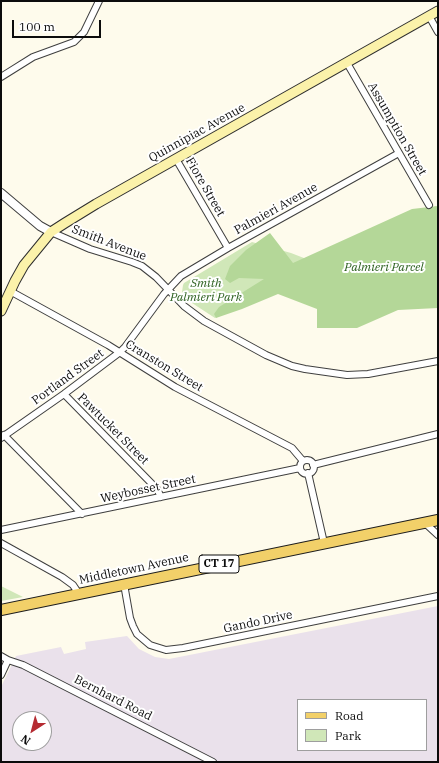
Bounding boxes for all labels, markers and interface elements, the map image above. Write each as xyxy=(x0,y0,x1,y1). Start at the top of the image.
scale bar xyxy=(14,12,103,38)
text: 100 m xyxy=(19,19,55,34)
street label: Assumption Street xyxy=(365,80,429,178)
street label: Quinnipiac Avenue xyxy=(146,101,248,165)
street label: Fiore Street xyxy=(182,155,228,219)
street label: Palmieri Avenue xyxy=(232,180,320,238)
street label: Smith Avenue xyxy=(70,222,148,264)
park label: Palmieri Parcel xyxy=(344,261,424,275)
park label: Smith Palmieri Park xyxy=(170,277,242,305)
street label: Cranston Street xyxy=(123,337,205,395)
street label: Portland Street xyxy=(29,346,107,408)
street label: Pawtucket Street xyxy=(74,390,152,468)
street label: Weybosset Street xyxy=(99,472,197,506)
street label: Middletown Avenue xyxy=(78,550,190,588)
road number: CT 17 xyxy=(199,555,239,573)
street label: Gando Drive xyxy=(222,608,294,636)
street label: Bernhard Road xyxy=(72,672,154,724)
legend xyxy=(297,699,427,751)
text: Road xyxy=(335,708,364,723)
north arrow xyxy=(12,711,52,751)
text: Park xyxy=(335,728,361,743)
text: N xyxy=(18,732,33,748)

